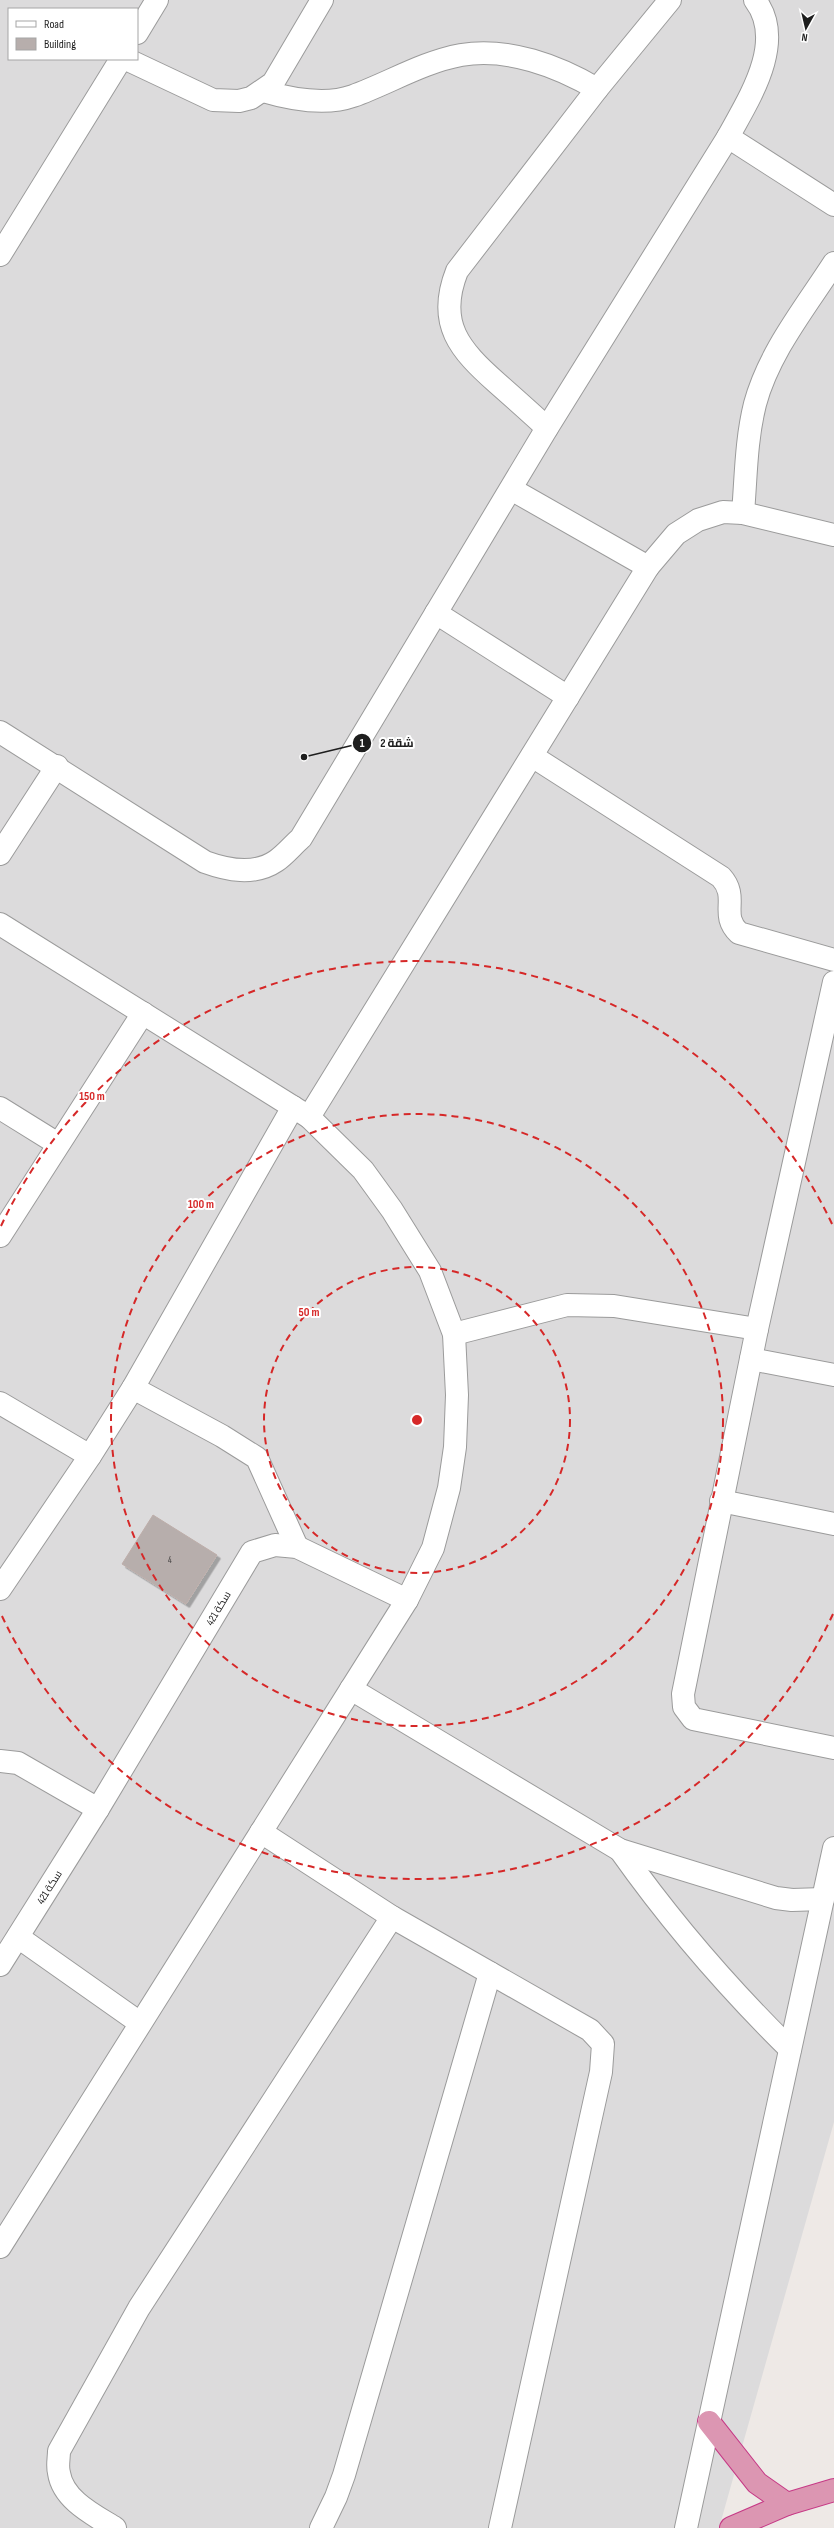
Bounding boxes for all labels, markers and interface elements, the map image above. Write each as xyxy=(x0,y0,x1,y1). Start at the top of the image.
legend xyxy=(8,8,138,60)
north arrow xyxy=(786,8,826,48)
text: Road xyxy=(44,17,64,32)
text: N xyxy=(801,31,808,44)
text: Building xyxy=(44,37,76,52)
callout: شقة 2 xyxy=(352,731,422,755)
text: 1 xyxy=(360,736,365,751)
text: شقة 2 xyxy=(380,736,414,751)
text: 150 m xyxy=(79,1089,105,1104)
text: 100 m xyxy=(188,1197,214,1212)
text: 50 m xyxy=(299,1305,319,1320)
centre of rings xyxy=(410,1413,424,1427)
house number: 4 xyxy=(168,1555,172,1566)
street label: سكة 421 xyxy=(203,1589,234,1628)
street label: سكة 421 xyxy=(34,1868,65,1907)

